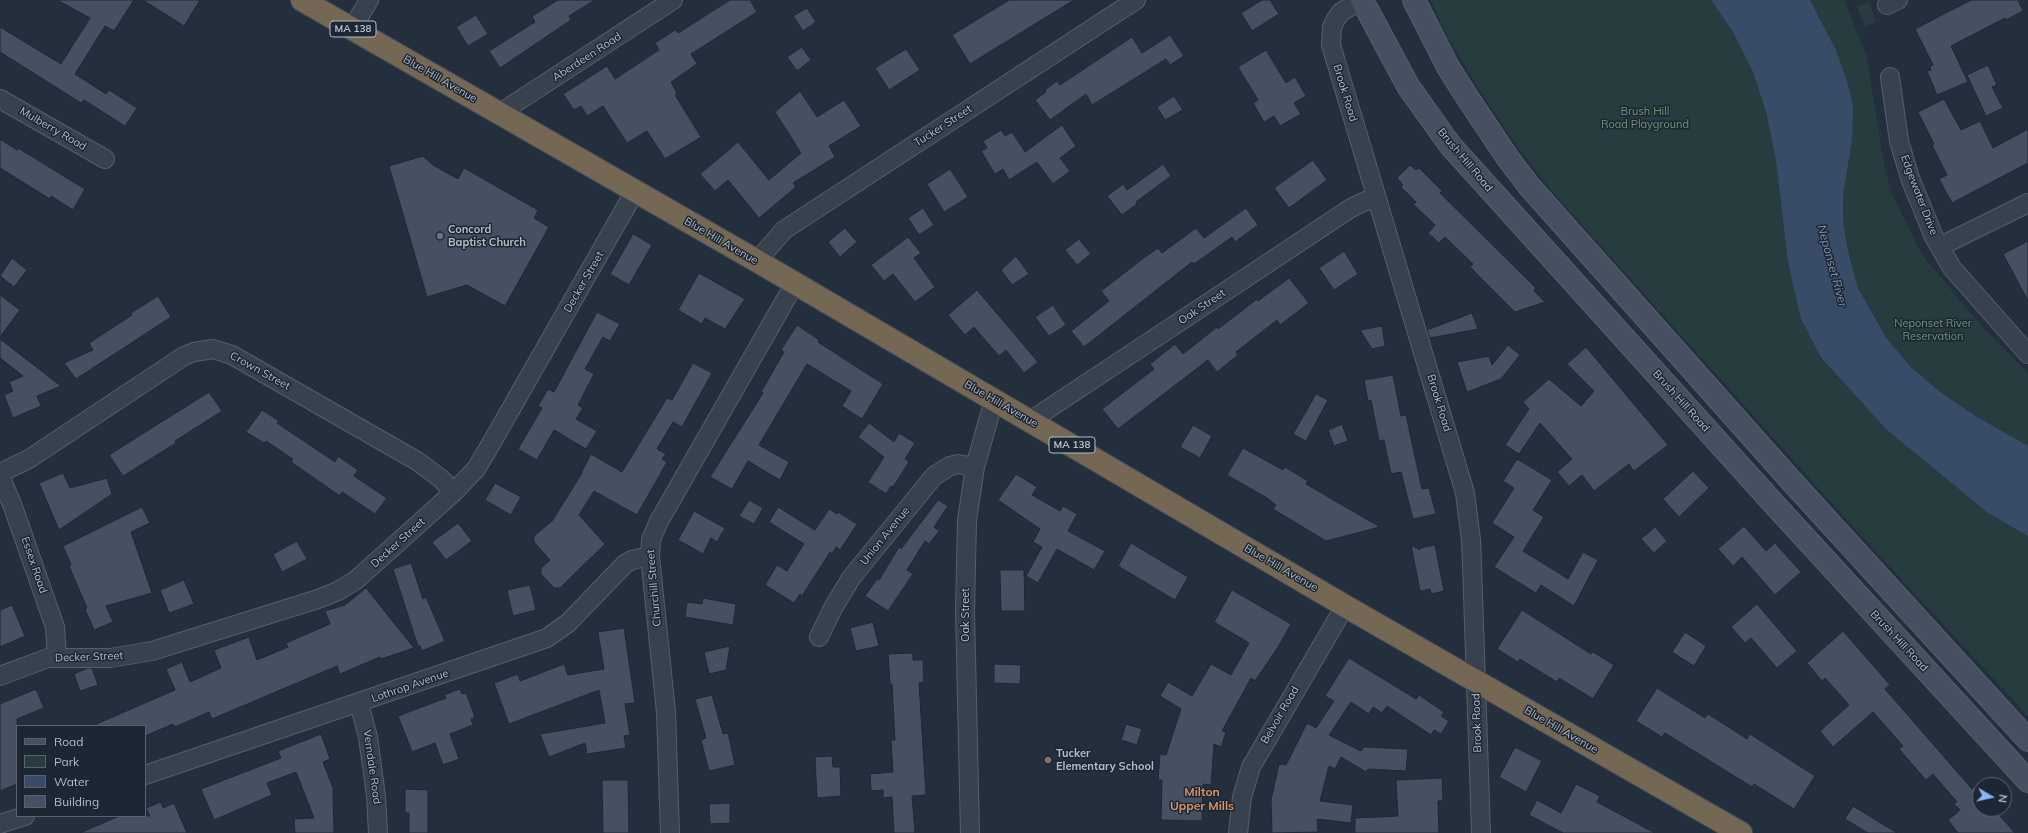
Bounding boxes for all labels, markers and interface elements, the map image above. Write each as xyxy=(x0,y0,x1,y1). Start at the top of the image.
road number: MA 138 xyxy=(330,21,376,37)
street label: Aberdeen Road xyxy=(550,30,624,84)
street label: Blue Hill Avenue xyxy=(401,53,479,105)
street label: Brook Road xyxy=(1330,63,1360,123)
street label: Tucker Street xyxy=(912,102,974,150)
street label: Mulberry Road xyxy=(17,105,89,153)
park label: Brush Hill Road Playground xyxy=(1601,105,1689,131)
street label: Brush Hill Road xyxy=(1435,126,1495,194)
street label: Edgewater Drive xyxy=(1898,153,1940,237)
street label: Blue Hill Avenue xyxy=(682,215,760,267)
place label: Concord Baptist Church xyxy=(448,223,526,249)
water label: Neponset River xyxy=(1814,223,1850,309)
marker: Concord Baptist Church xyxy=(435,231,445,241)
street label: Decker Street xyxy=(561,249,607,315)
street label: Oak Street xyxy=(1176,286,1228,328)
park label: Neponset River Reservation xyxy=(1894,317,1972,343)
street label: Crown Street xyxy=(228,349,292,393)
street label: Brush Hill Road xyxy=(1650,367,1712,435)
street label: Brook Road xyxy=(1424,373,1454,433)
street label: Blue Hill Avenue xyxy=(962,378,1040,430)
road number: MA 138 xyxy=(1049,437,1095,453)
street label: Union Avenue xyxy=(858,504,912,568)
street label: Decker Street xyxy=(368,515,428,571)
street label: Essex Road xyxy=(18,535,50,595)
street label: Blue Hill Avenue xyxy=(1242,542,1320,594)
street label: Churchill Street xyxy=(644,549,664,627)
street label: Oak Street xyxy=(959,588,973,642)
street label: Brush Hill Road xyxy=(1867,608,1931,674)
street label: Decker Street xyxy=(55,649,123,665)
street label: Lothrop Avenue xyxy=(370,667,450,705)
street label: Belvoir Road xyxy=(1258,684,1302,746)
street label: Brook Road xyxy=(1469,693,1485,753)
street label: Blue Hill Avenue xyxy=(1522,704,1600,756)
legend xyxy=(16,725,146,817)
street label: Verndale Road xyxy=(360,729,384,805)
text: Road xyxy=(54,734,83,749)
place label: Tucker Elementary School xyxy=(1056,747,1154,773)
text: Park xyxy=(54,754,79,769)
marker: Tucker Elementary School xyxy=(1043,755,1053,765)
text: Water xyxy=(54,774,89,789)
north arrow xyxy=(1972,777,2012,817)
district label: Milton Upper Mills xyxy=(1170,785,1234,813)
text: Building xyxy=(54,794,99,809)
text: N xyxy=(1995,794,2010,804)

